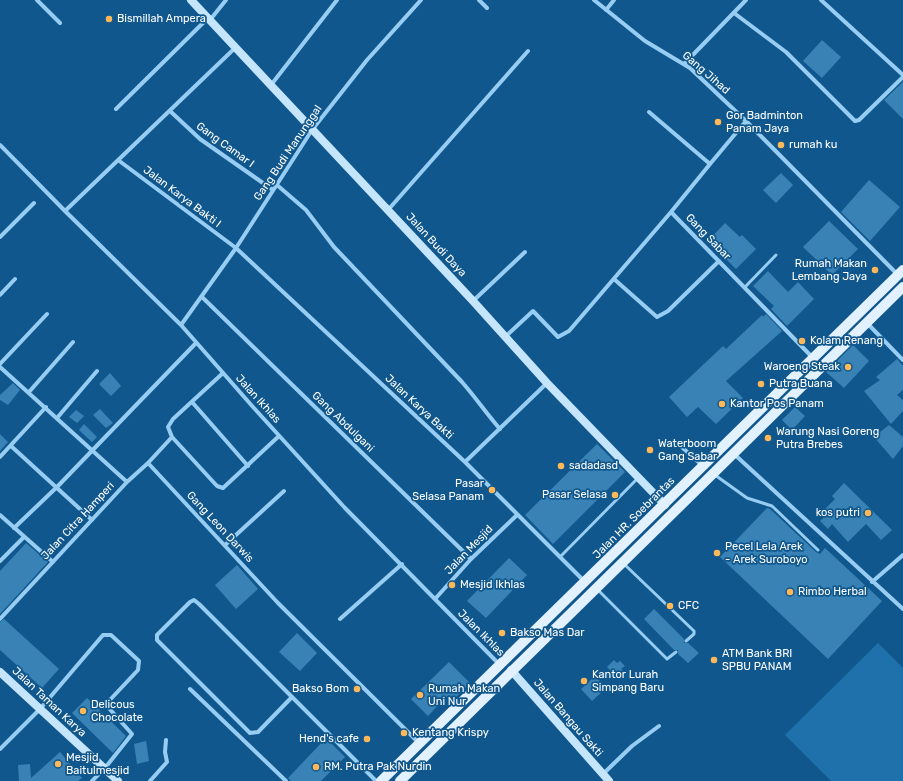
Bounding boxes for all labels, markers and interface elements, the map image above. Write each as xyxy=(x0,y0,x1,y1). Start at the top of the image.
place label: Bismillah Ampera xyxy=(117,12,206,26)
marker: Bismillah Ampera xyxy=(104,14,114,24)
street label: Gang Jihad xyxy=(680,49,732,97)
street label: Gang Budi Manunggal xyxy=(251,103,325,203)
place label: Gor Badminton Panam Jaya xyxy=(726,109,803,135)
marker: Gor Badminton Panam Jaya xyxy=(713,117,723,127)
street label: Gang Camar I xyxy=(193,119,257,171)
place label: rumah ku xyxy=(789,138,837,152)
marker: rumah ku xyxy=(776,140,786,150)
street label: Jalan Karya Bakti I xyxy=(140,163,224,231)
street label: Jalan Budi Daya xyxy=(403,210,469,280)
street label: Gang Sabar xyxy=(683,211,733,263)
place label: Rumah Makan Lembang Jaya xyxy=(792,257,867,283)
marker: Rumah Makan Lembang Jaya xyxy=(870,265,880,275)
place label: Kolam Renang xyxy=(810,334,883,348)
marker: Kolam Renang xyxy=(797,336,807,346)
place label: Waroeng Steak xyxy=(764,360,840,374)
marker: Waroeng Steak xyxy=(843,362,853,372)
street label: Jalan Ikhlas xyxy=(233,372,283,426)
street label: Jalan Karya Bakti xyxy=(382,372,456,442)
place label: Putra Buana xyxy=(769,377,833,391)
marker: Putra Buana xyxy=(756,379,766,389)
street label: Gang Abdulgani xyxy=(309,389,377,455)
place label: Kantor Pos Panam xyxy=(730,397,824,411)
marker: Kantor Pos Panam xyxy=(717,399,727,409)
place label: Warung Nasi Goreng Putra Brebes xyxy=(776,425,879,451)
marker: Warung Nasi Goreng Putra Brebes xyxy=(763,433,773,443)
place label: Waterboom Gang Sabar xyxy=(658,437,717,463)
marker: Waterboom Gang Sabar xyxy=(645,445,655,455)
place label: sadadasd xyxy=(569,459,618,473)
marker: sadadasd xyxy=(556,461,566,471)
street label: Jalan HR. Soebrantas xyxy=(590,474,678,562)
place label: Pasar Selasa Panam xyxy=(412,477,484,503)
street label: Jalan Citra Hamperi xyxy=(39,479,117,563)
marker: Pasar Selasa Panam xyxy=(487,485,497,495)
place label: Pasar Selasa xyxy=(542,488,607,502)
street label: Gang Leon Darwis xyxy=(184,489,256,565)
marker: Pasar Selasa xyxy=(610,490,620,500)
place label: kos putri xyxy=(816,506,860,520)
marker: kos putri xyxy=(863,508,873,518)
street label: Jalan Mesjid xyxy=(442,523,496,577)
place label: Pecel Lela Arek - Arek Suroboyo xyxy=(725,540,808,566)
marker: Pecel Lela Arek - Arek Suroboyo xyxy=(712,548,722,558)
place label: Mesjid Ikhlas xyxy=(460,578,525,592)
marker: Mesjid Ikhlas xyxy=(447,580,457,590)
place label: Rimbo Herbal xyxy=(798,585,867,599)
marker: Rimbo Herbal xyxy=(785,587,795,597)
place label: CFC xyxy=(678,599,699,613)
marker: CFC xyxy=(665,601,675,611)
street label: Jalan Ikhlas xyxy=(455,607,507,659)
place label: Bakso Mas Dar xyxy=(510,626,585,640)
marker: Bakso Mas Dar xyxy=(497,628,507,638)
place label: ATM Bank BRI SPBU PANAM xyxy=(722,647,792,673)
marker: ATM Bank BRI SPBU PANAM xyxy=(709,655,719,665)
street label: Jalan Taman Karya xyxy=(9,664,89,740)
place label: Kantor Lurah Simpang Baru xyxy=(592,668,664,694)
street label: Jalan Bangau Sakti xyxy=(531,676,605,760)
marker: Kantor Lurah Simpang Baru xyxy=(579,676,589,686)
place label: Bakso Bom xyxy=(292,682,349,696)
place label: Rumah Makan Uni Nur xyxy=(428,682,500,708)
marker: Bakso Bom xyxy=(352,684,362,694)
marker: Rumah Makan Uni Nur xyxy=(415,690,425,700)
place label: Delicous Chocolate xyxy=(91,698,143,724)
marker: Delicous Chocolate xyxy=(78,706,88,716)
place label: Kentang Krispy xyxy=(412,726,489,740)
marker: Kentang Krispy xyxy=(399,728,409,738)
place label: Hend's cafe xyxy=(299,732,359,746)
marker: Hend's cafe xyxy=(362,734,372,744)
place label: Mesjid Baitulmesjid xyxy=(66,751,129,777)
marker: Mesjid Baitulmesjid xyxy=(53,759,63,769)
place label: RM. Putra Pak Nurdin xyxy=(324,760,432,774)
marker: RM. Putra Pak Nurdin xyxy=(311,762,321,772)

